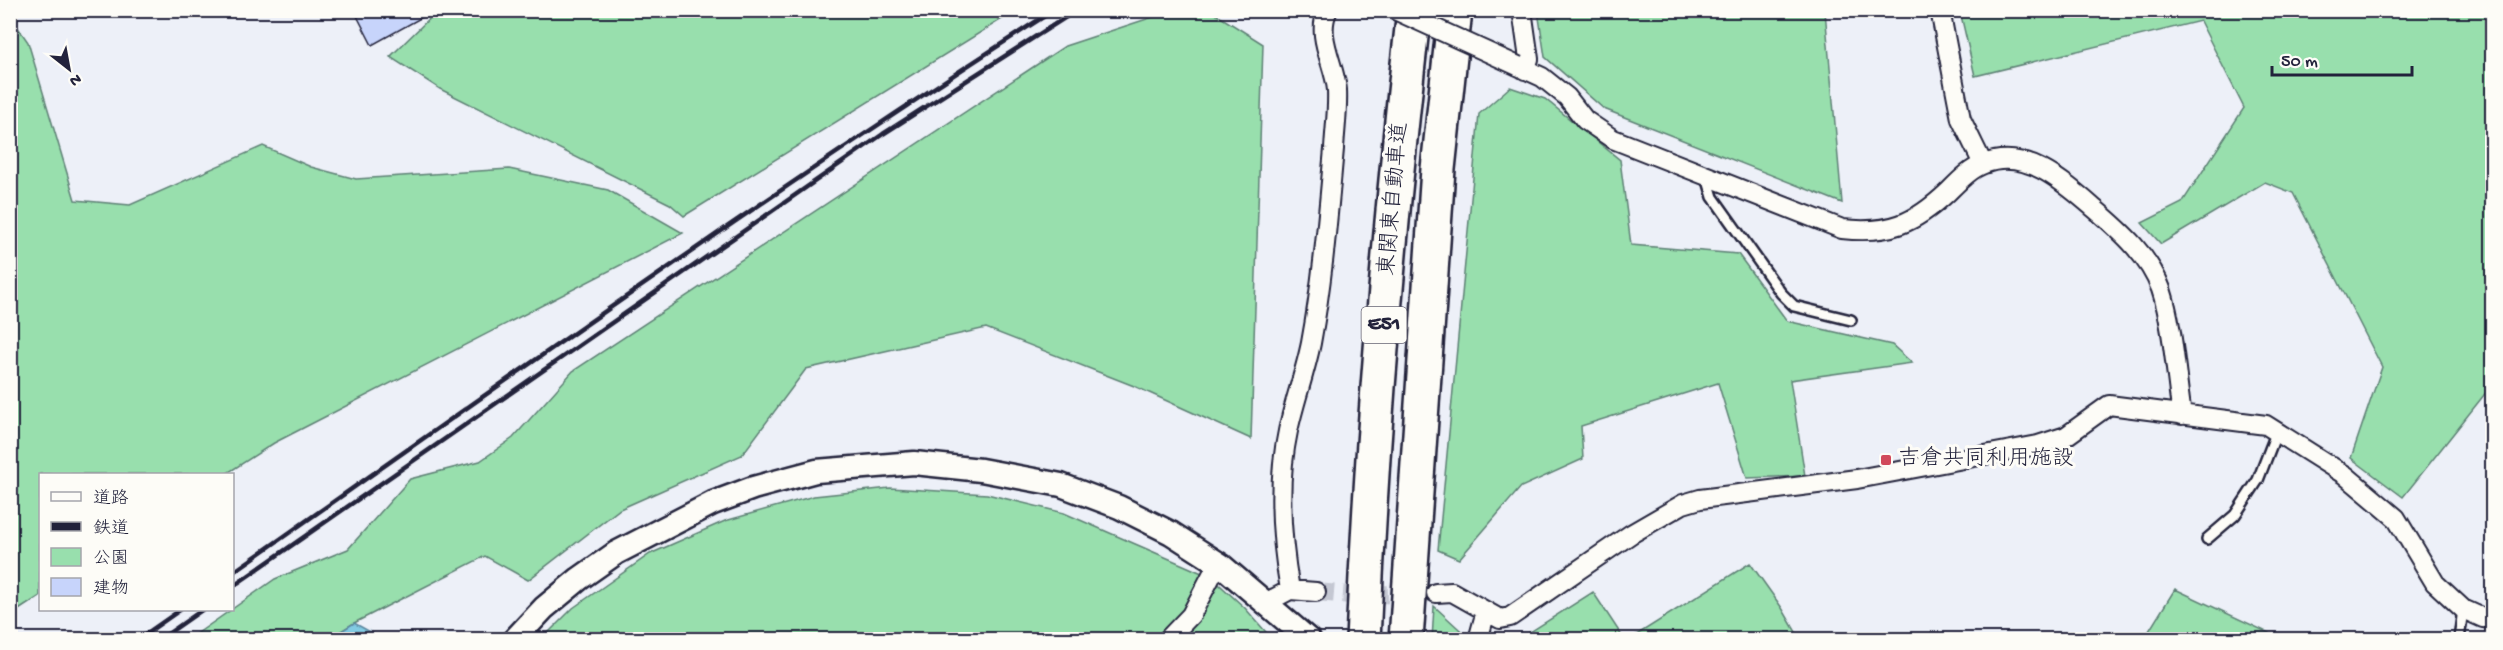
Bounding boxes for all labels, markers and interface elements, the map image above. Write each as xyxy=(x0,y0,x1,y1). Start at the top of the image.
north arrow xyxy=(39,39,99,99)
scale bar xyxy=(2272,39,2412,77)
text: 50 m xyxy=(2281,52,2318,73)
text: N xyxy=(65,68,84,90)
street label: 東関東自動車道 xyxy=(1373,121,1415,277)
road number: E51 xyxy=(1362,307,1406,343)
place label: 吉倉共同利用施設 xyxy=(1898,445,2074,473)
marker: 吉倉共同利用施設 xyxy=(1879,453,1893,467)
legend xyxy=(39,473,234,611)
text: 道路 xyxy=(93,488,129,510)
text: 鉄道 xyxy=(93,518,129,540)
text: 公園 xyxy=(93,549,129,570)
text: 建物 xyxy=(93,578,129,600)

